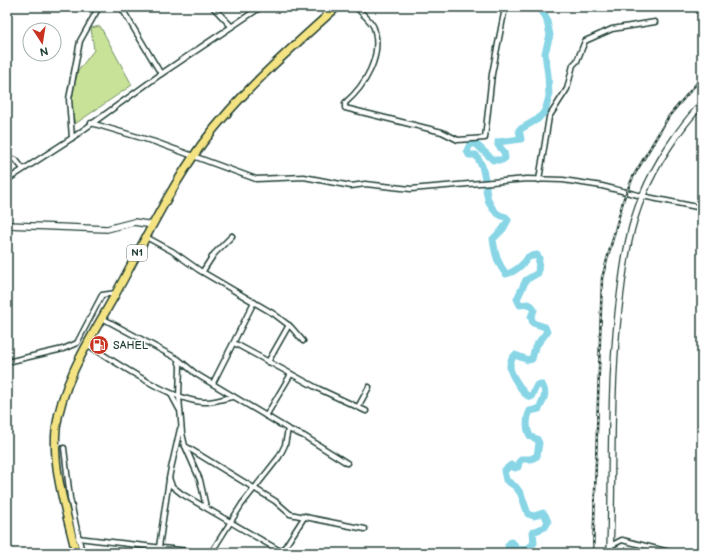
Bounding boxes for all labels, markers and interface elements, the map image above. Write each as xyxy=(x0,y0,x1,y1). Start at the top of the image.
north arrow xyxy=(22,22,62,62)
text: N xyxy=(39,44,49,59)
road number: N1 xyxy=(127,245,147,261)
fuel station icon: SAHEL xyxy=(88,334,110,356)
place label: SAHEL xyxy=(113,339,149,352)

